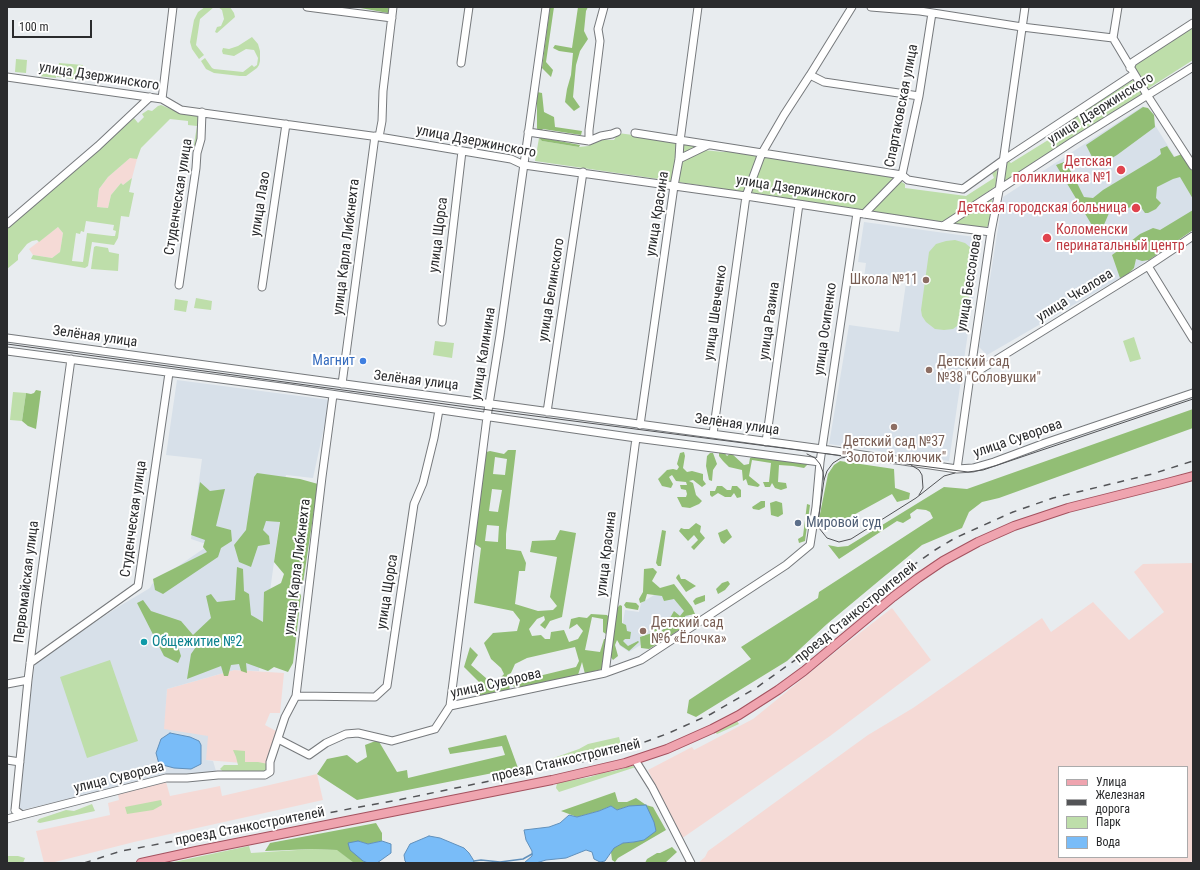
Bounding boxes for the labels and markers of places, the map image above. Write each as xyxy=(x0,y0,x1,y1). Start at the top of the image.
place label: Детская поликлиника №1 xyxy=(1012,154,1112,186)
marker: Детская поликлиника №1 xyxy=(1115,164,1127,176)
place label: Детская городская больница xyxy=(957,200,1127,216)
marker: Детская городская больница xyxy=(1130,202,1142,214)
place label: Коломенски перинатальный центр xyxy=(1056,222,1185,254)
marker: Коломенски перинатальный центр xyxy=(1041,232,1053,244)
place label: Школа №11 xyxy=(850,272,918,288)
marker: Школа №11 xyxy=(921,275,931,285)
place label: Магнит xyxy=(312,353,355,369)
place label: Детский сад №38 "Соловушки" xyxy=(937,354,1041,386)
marker: Магнит xyxy=(358,356,368,366)
marker: Детский сад №38 "Соловушки" xyxy=(924,365,934,375)
marker: Детский сад №37 "Золотой ключик" xyxy=(889,422,899,432)
place label: Детский сад №37 "Золотой ключик" xyxy=(842,434,946,466)
place label: Мировой суд xyxy=(806,515,881,531)
marker: Мировой суд xyxy=(793,518,803,528)
place label: Детский сад №6 «Ёлочка» xyxy=(651,615,727,648)
marker: Детский сад №6 «Ёлочка» xyxy=(638,626,648,636)
place label: Общежитие №2 xyxy=(152,634,242,650)
marker: Общежитие №2 xyxy=(139,637,149,647)

